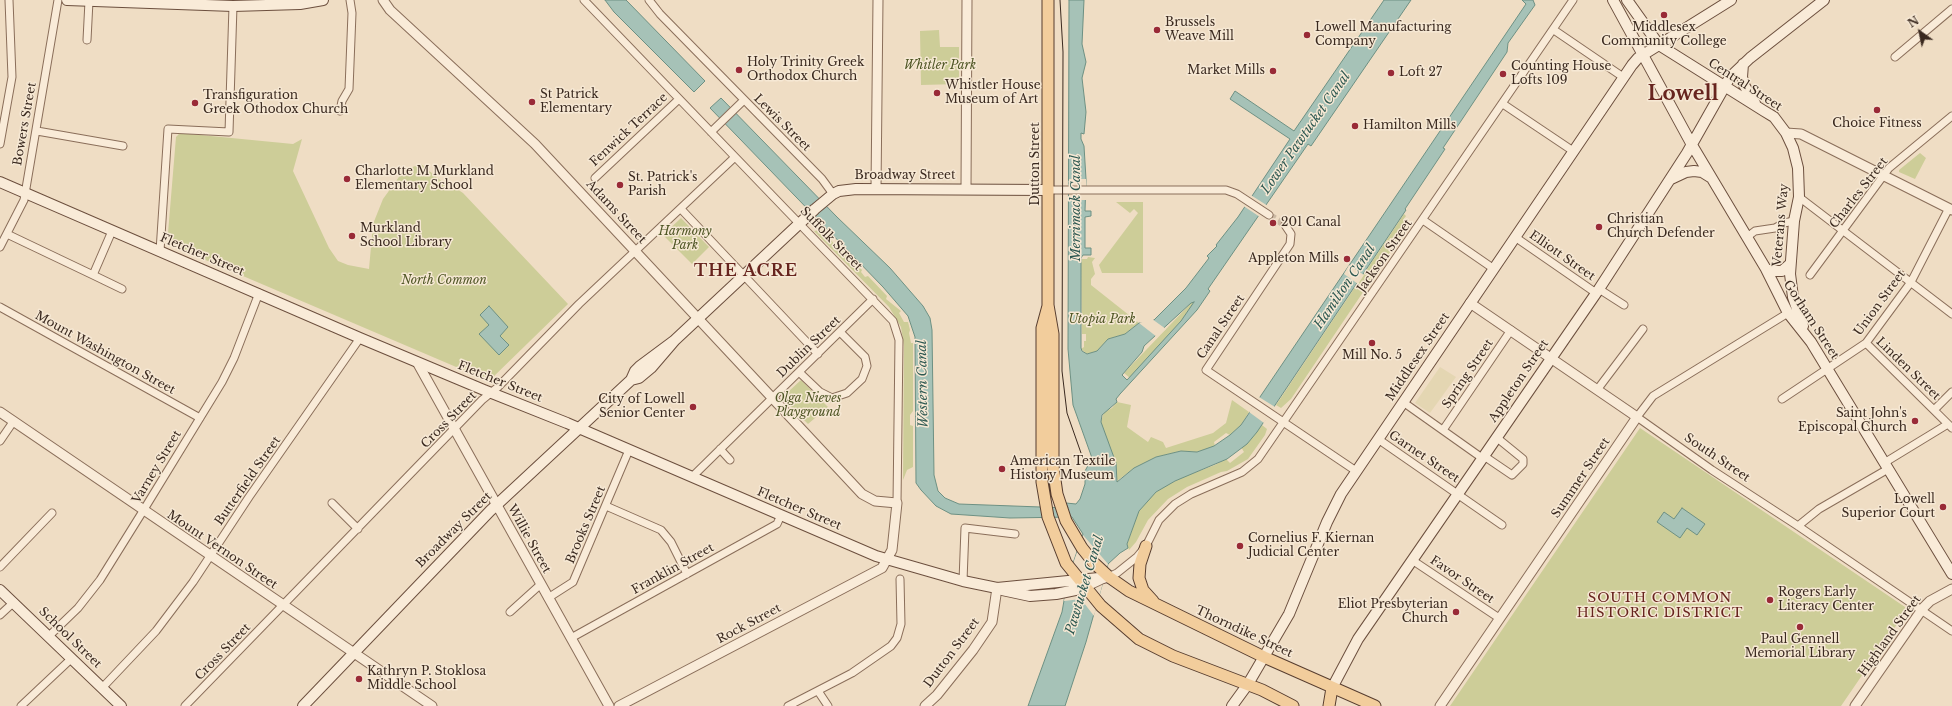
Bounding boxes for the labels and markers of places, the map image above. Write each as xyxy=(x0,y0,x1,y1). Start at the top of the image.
marker: Middlesex Community College xyxy=(1659,10,1669,20)
place label: Brussels Weave Mill xyxy=(1165,16,1234,44)
place label: Lowell Manufacturing Company xyxy=(1315,21,1451,49)
place label: Middlesex Community College xyxy=(1601,21,1727,49)
marker: Brussels Weave Mill xyxy=(1152,25,1162,35)
marker: Lowell Manufacturing Company xyxy=(1302,30,1312,40)
place label: Holy Trinity Greek Orthodox Church xyxy=(747,56,864,84)
place label: Counting House Lofts 109 xyxy=(1511,60,1611,88)
place label: Market Mills xyxy=(1187,64,1265,78)
marker: Holy Trinity Greek Orthodox Church xyxy=(734,65,744,75)
marker: Market Mills xyxy=(1268,66,1278,76)
place label: Loft 27 xyxy=(1399,66,1442,80)
marker: Loft 27 xyxy=(1386,68,1396,78)
marker: Counting House Lofts 109 xyxy=(1498,69,1508,79)
place label: Whistler House Museum of Art xyxy=(945,79,1041,107)
place label: St Patrick Elementary xyxy=(540,88,612,116)
marker: Whistler House Museum of Art xyxy=(932,88,942,98)
place label: Transfiguration Greek Othodox Church xyxy=(203,89,348,117)
marker: St Patrick Elementary xyxy=(527,97,537,107)
marker: Transfiguration Greek Othodox Church xyxy=(190,98,200,108)
marker: Choice Fitness xyxy=(1872,105,1882,115)
place label: Choice Fitness xyxy=(1832,117,1922,131)
place label: Hamilton Mills xyxy=(1363,119,1456,133)
marker: Hamilton Mills xyxy=(1350,121,1360,131)
place label: Charlotte M Murkland Elementary School xyxy=(355,165,494,193)
place label: St. Patrick's Parish xyxy=(628,171,698,199)
marker: Charlotte M Murkland Elementary School xyxy=(342,174,352,184)
marker: St. Patrick's Parish xyxy=(615,180,625,190)
place label: Christian Church Defender xyxy=(1607,213,1715,241)
place label: 201 Canal xyxy=(1281,216,1341,230)
marker: 201 Canal xyxy=(1268,218,1278,228)
place label: Murkland School Library xyxy=(360,222,452,250)
marker: Christian Church Defender xyxy=(1594,222,1604,232)
marker: Murkland School Library xyxy=(347,231,357,241)
place label: Appleton Mills xyxy=(1248,252,1339,266)
marker: Appleton Mills xyxy=(1342,254,1352,264)
marker: Mill No. 5 xyxy=(1367,338,1377,348)
place label: Mill No. 5 xyxy=(1342,349,1402,363)
place label: City of Lowell Senior Center xyxy=(598,393,685,421)
marker: City of Lowell Senior Center xyxy=(688,402,698,412)
place label: Saint John's Episcopal Church xyxy=(1798,407,1907,435)
marker: Saint John's Episcopal Church xyxy=(1910,416,1920,426)
place label: American Textile History Museum xyxy=(1010,455,1115,483)
marker: American Textile History Museum xyxy=(997,464,1007,474)
place label: Lowell Superior Court xyxy=(1842,493,1935,521)
marker: Lowell Superior Court xyxy=(1938,502,1948,512)
place label: Cornelius F. Kiernan Judicial Center xyxy=(1248,532,1374,560)
marker: Cornelius F. Kiernan Judicial Center xyxy=(1235,541,1245,551)
place label: Rogers Early Literacy Center xyxy=(1778,586,1874,614)
marker: Rogers Early Literacy Center xyxy=(1765,595,1775,605)
place label: Eliot Presbyterian Church xyxy=(1338,598,1448,626)
marker: Eliot Presbyterian Church xyxy=(1451,607,1461,617)
marker: Paul Gennell Memorial Library xyxy=(1795,622,1805,632)
place label: Paul Gennell Memorial Library xyxy=(1745,633,1855,661)
place label: Kathryn P. Stoklosa Middle School xyxy=(367,665,486,693)
marker: Kathryn P. Stoklosa Middle School xyxy=(354,674,364,684)

